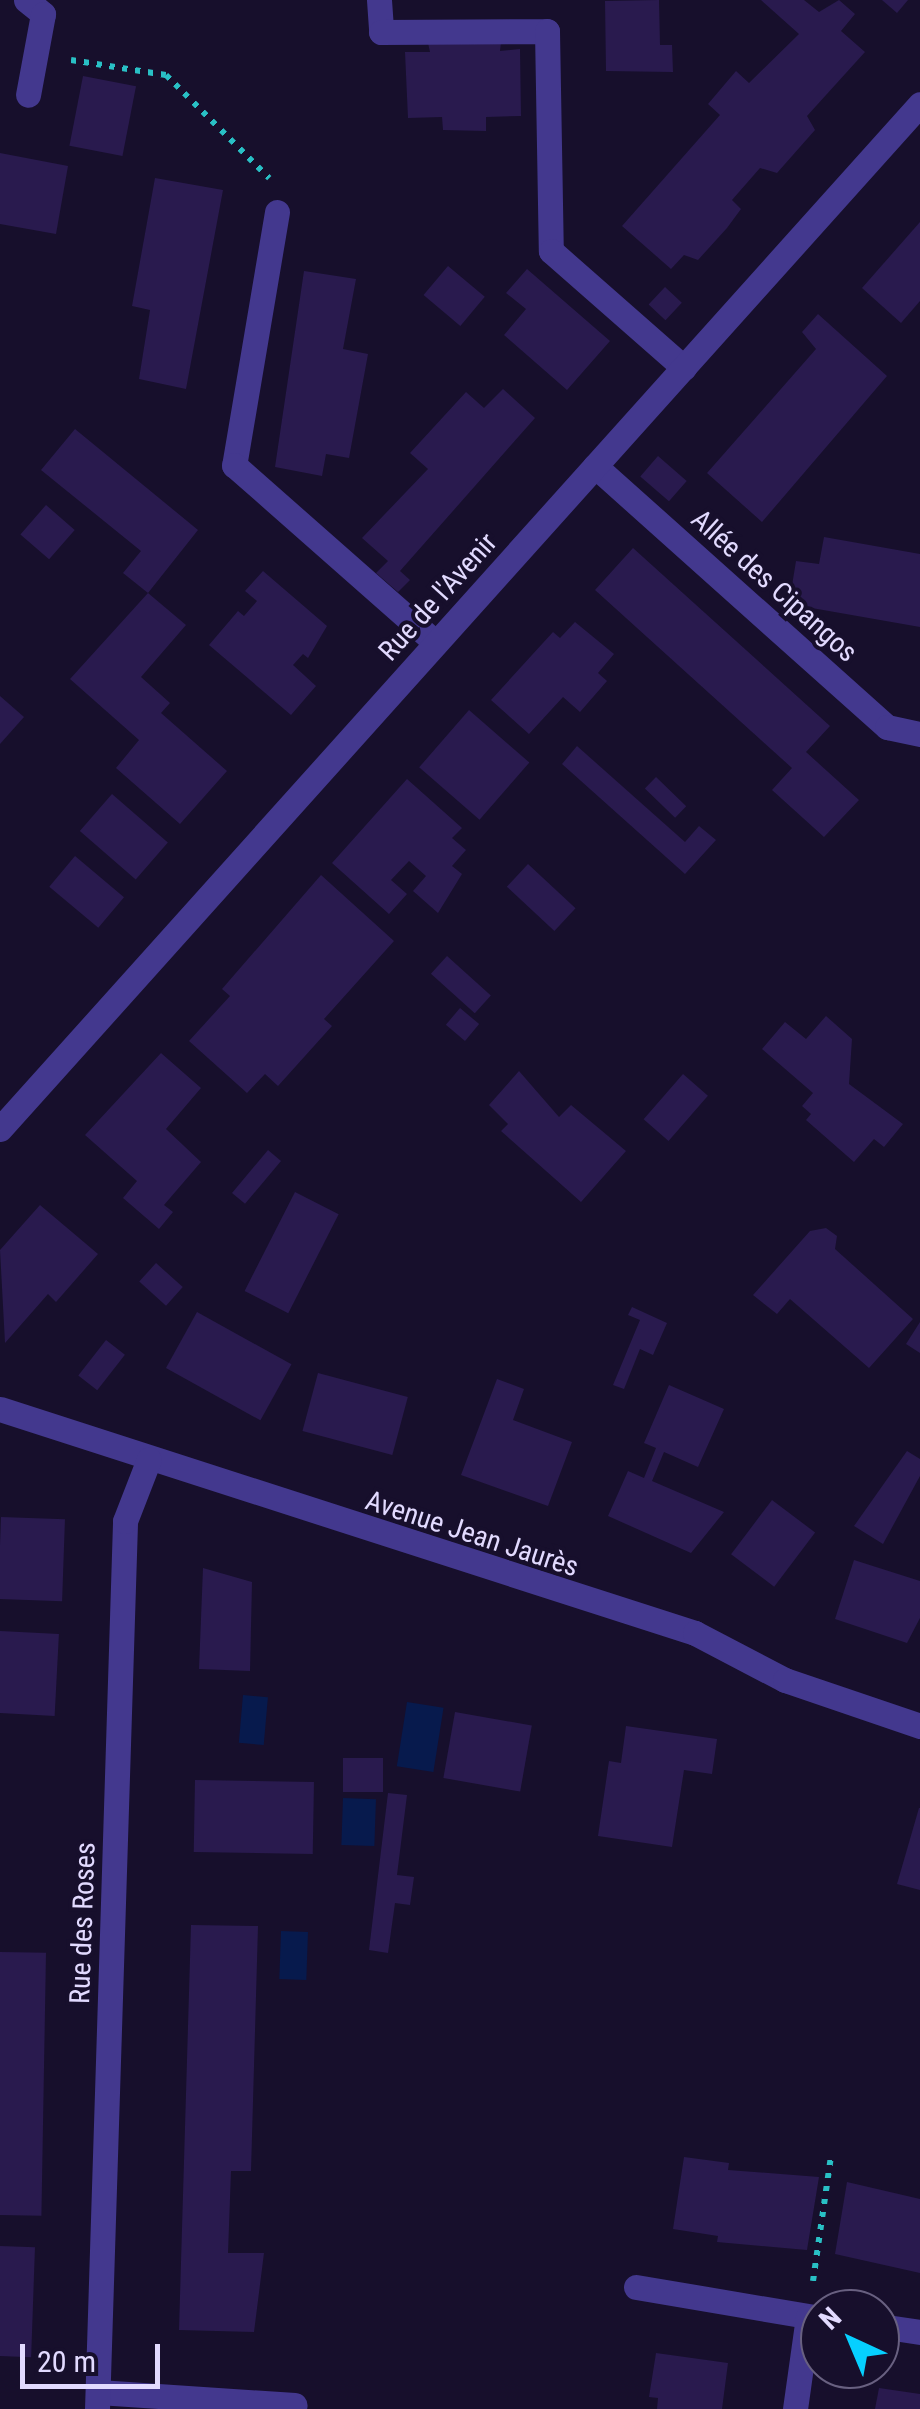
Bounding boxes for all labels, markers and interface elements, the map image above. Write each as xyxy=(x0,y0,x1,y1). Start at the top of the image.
street label: Allée des Cipangos xyxy=(684,503,864,669)
street label: Rue de l'Avenir xyxy=(372,526,504,668)
street label: Avenue Jean Jaurès xyxy=(361,1484,583,1584)
street label: Rue des Roses xyxy=(63,1842,103,2004)
north arrow xyxy=(800,2289,900,2389)
text: N xyxy=(813,2301,848,2336)
scale bar xyxy=(25,2324,165,2386)
text: 20 m xyxy=(37,2344,96,2379)

